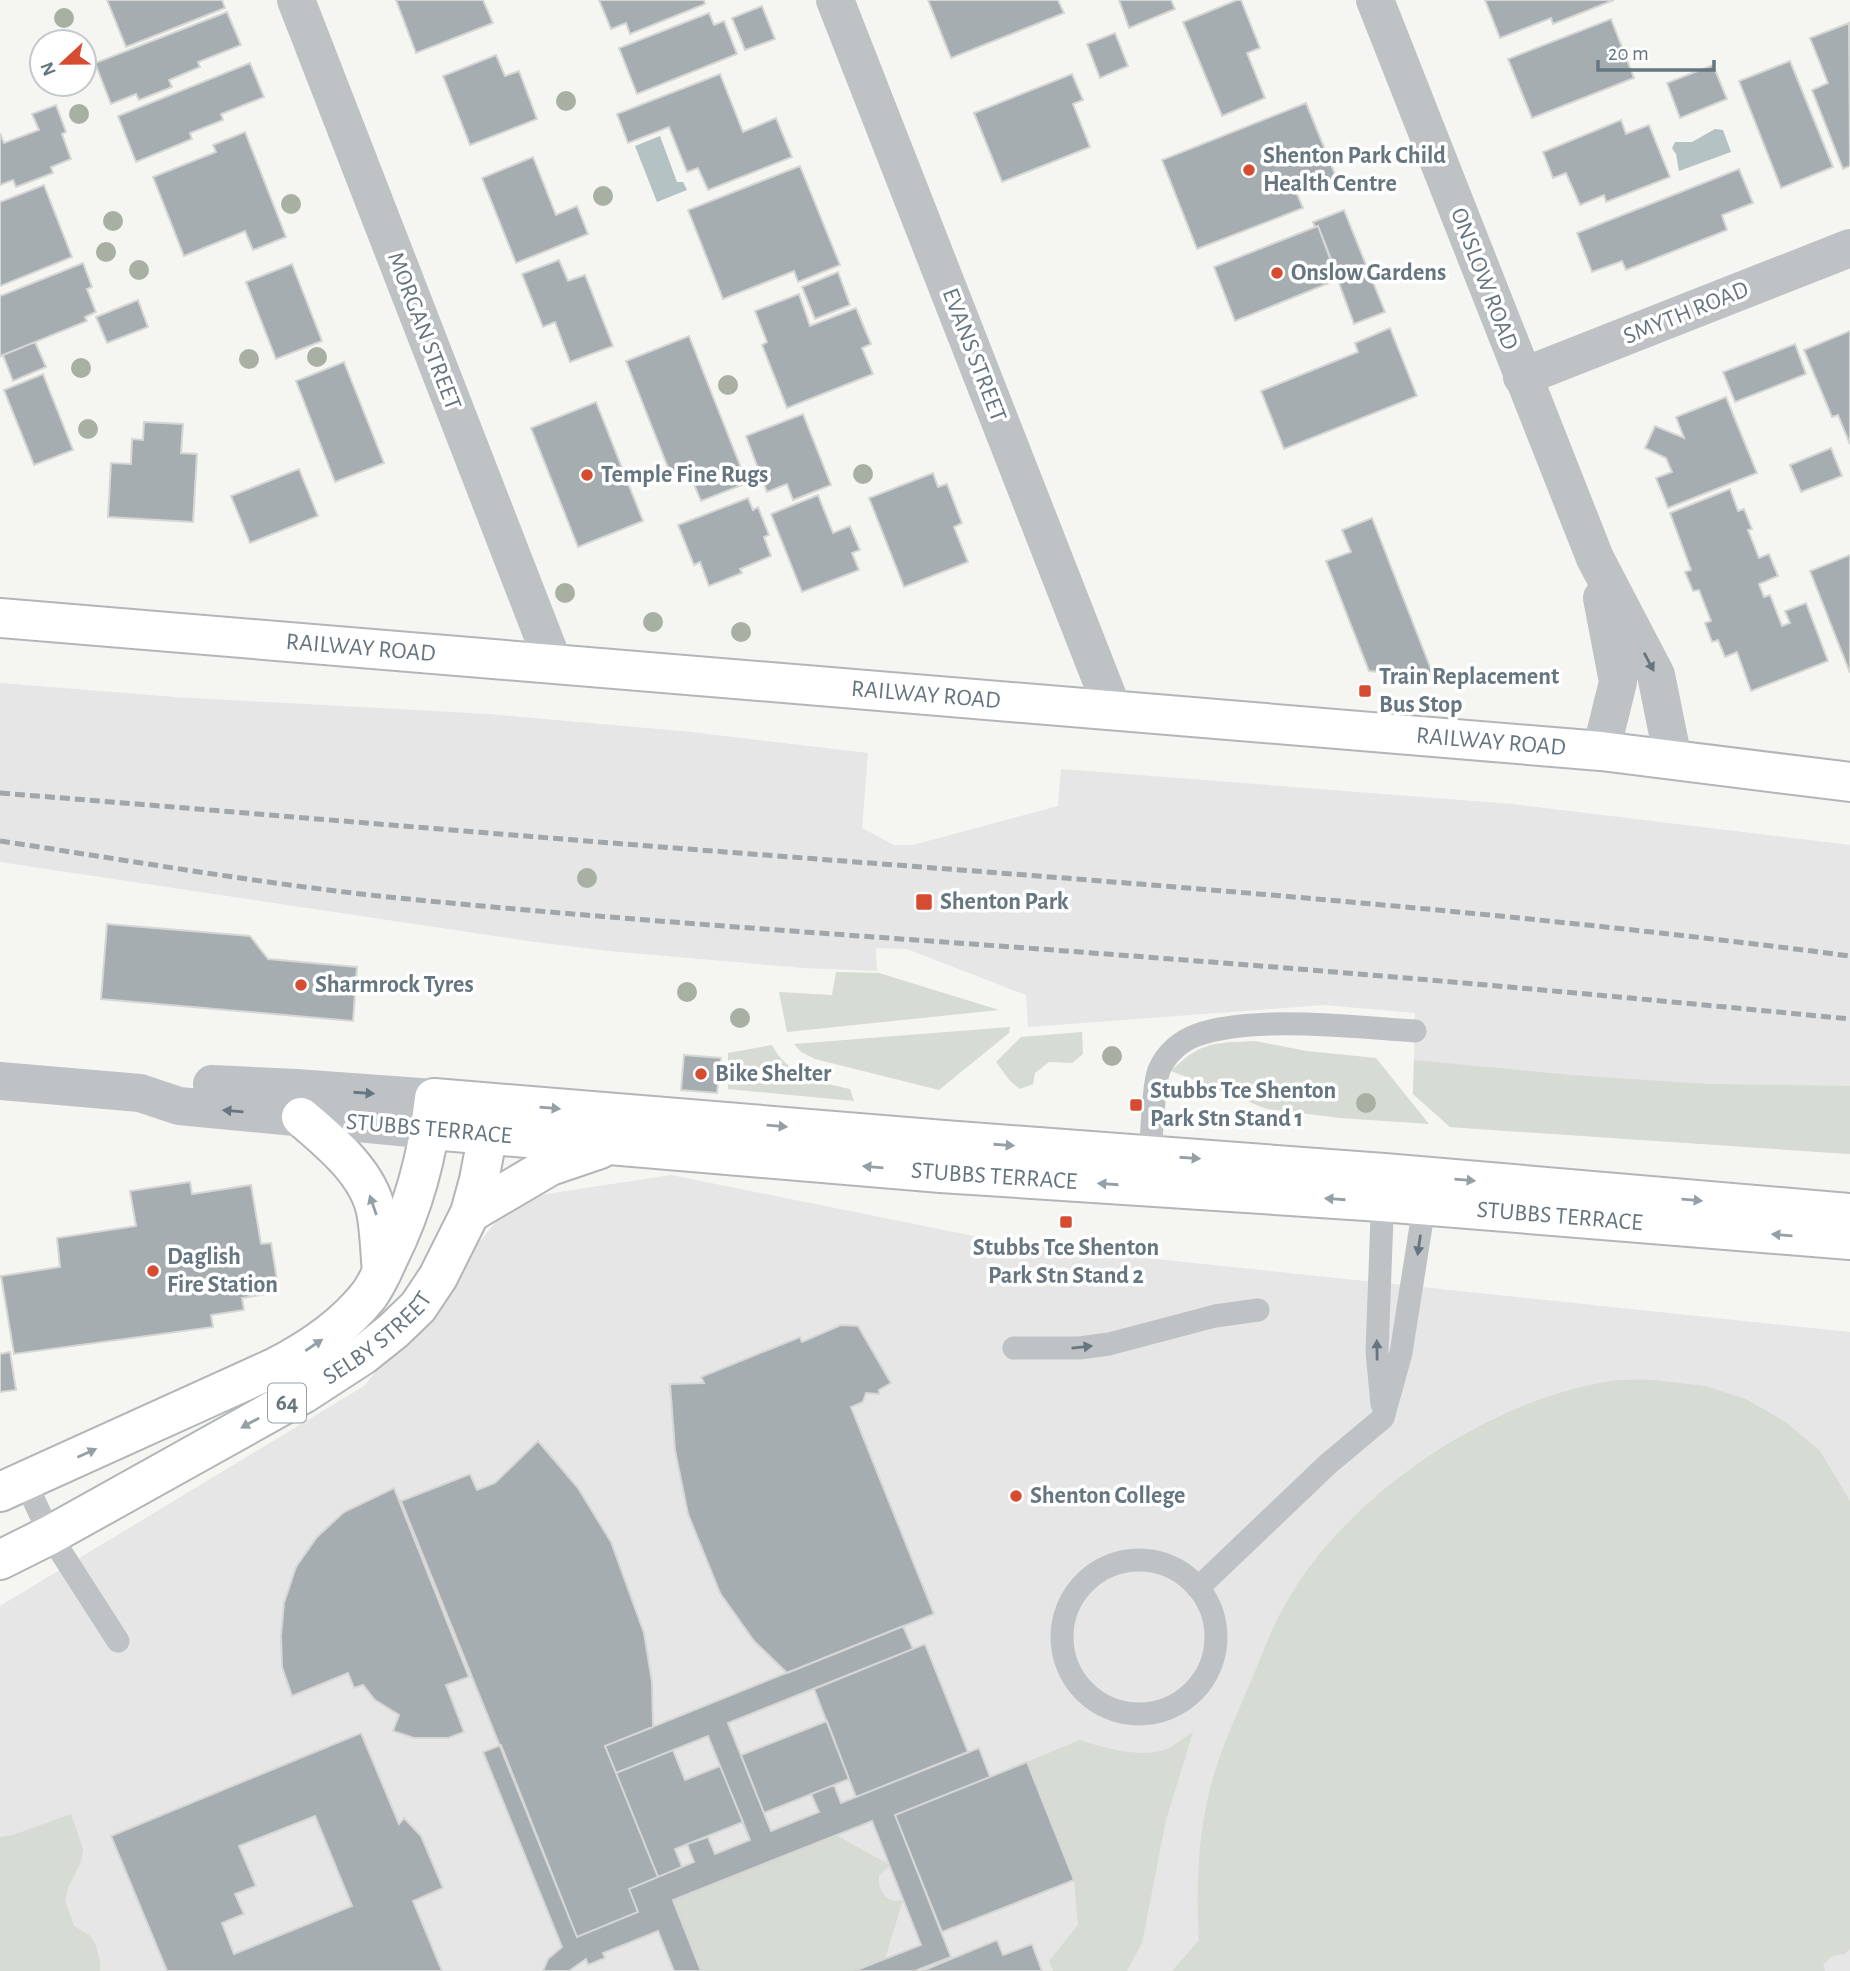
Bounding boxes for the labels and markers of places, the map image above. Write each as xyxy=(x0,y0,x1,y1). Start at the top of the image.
place label: Shenton Park Child Health Centre xyxy=(1263,144,1446,196)
marker: Shenton Park Child Health Centre xyxy=(1241,162,1257,178)
place label: Onslow Gardens xyxy=(1291,261,1446,285)
marker: Onslow Gardens xyxy=(1269,265,1285,281)
place label: Temple Fine Rugs xyxy=(601,463,768,487)
marker: Temple Fine Rugs xyxy=(579,467,595,483)
place label: Train Replacement Bus Stop xyxy=(1379,665,1559,717)
marker: Train Replacement Bus Stop xyxy=(1357,683,1373,699)
place label: Shenton Park xyxy=(940,890,1069,914)
marker: Shenton Park xyxy=(914,892,934,912)
place label: Sharmrock Tyres xyxy=(315,973,474,997)
marker: Sharmrock Tyres xyxy=(293,977,309,993)
place label: Bike Shelter xyxy=(715,1062,832,1086)
marker: Bike Shelter xyxy=(693,1066,709,1082)
place label: Stubbs Tce Shenton Park Stn Stand 1 xyxy=(1150,1079,1336,1131)
marker: Stubbs Tce Shenton Park Stn Stand 1 xyxy=(1128,1097,1144,1113)
marker: Stubbs Tce Shenton Park Stn Stand 2 xyxy=(1058,1214,1074,1230)
place label: Stubbs Tce Shenton Park Stn Stand 2 xyxy=(973,1236,1159,1288)
place label: Daglish Fire Station xyxy=(167,1245,278,1297)
marker: Daglish Fire Station xyxy=(145,1263,161,1279)
place label: Shenton College xyxy=(1030,1484,1185,1508)
marker: Shenton College xyxy=(1008,1488,1024,1504)

